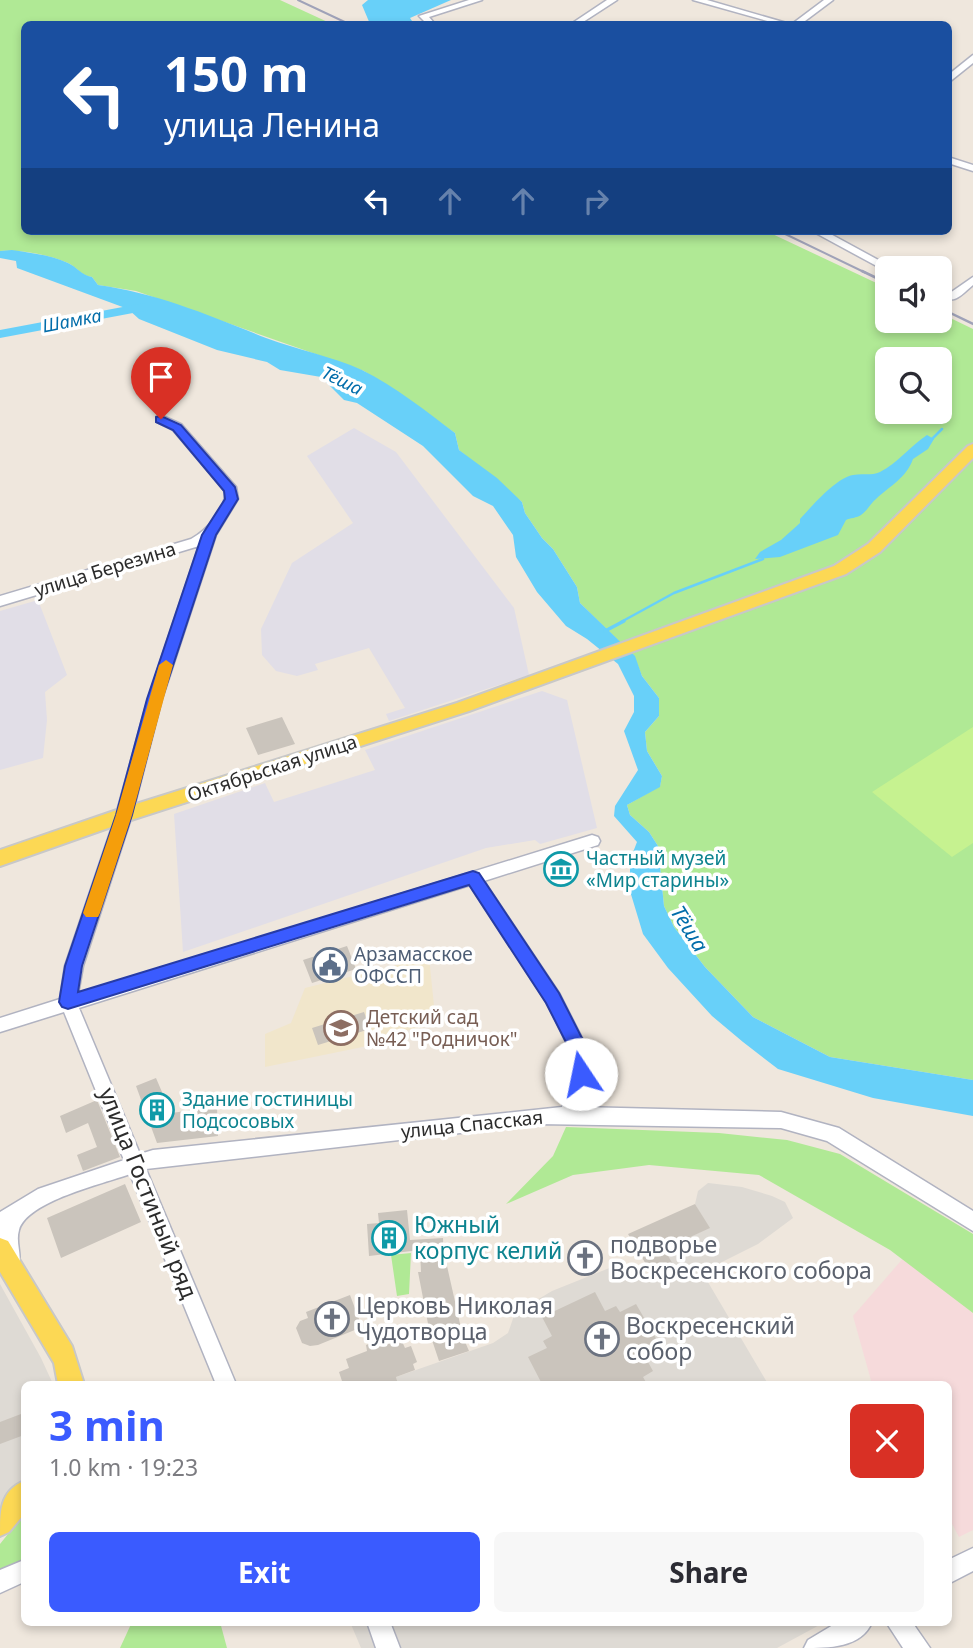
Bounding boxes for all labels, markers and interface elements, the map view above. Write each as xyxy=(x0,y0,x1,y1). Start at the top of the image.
text: 150 m xyxy=(164,40,309,106)
icon: left xyxy=(49,49,140,140)
text: улица Ленина xyxy=(164,103,380,146)
icon: left xyxy=(358,182,396,220)
icon: ahead xyxy=(431,182,469,220)
icon: ahead xyxy=(504,182,542,220)
icon: right xyxy=(577,182,615,220)
map controls xyxy=(875,256,952,424)
button: sound xyxy=(875,256,952,333)
water label: Шамка xyxy=(40,303,103,337)
pin xyxy=(131,347,191,419)
button: search xyxy=(875,347,952,424)
icon: arrive xyxy=(142,358,180,396)
water label: Тёша xyxy=(318,360,367,400)
street label: улица Березина xyxy=(31,535,179,603)
street label: Октябрьская улица xyxy=(184,728,360,808)
place label: Частный музей «Мир старины» xyxy=(586,845,729,893)
museum icon: Частный музей «Мир старины» xyxy=(542,850,580,888)
water label: Тёша xyxy=(665,900,715,957)
place label: Арзамасское ОФССП xyxy=(354,941,473,989)
public building icon: Арзамасское ОФССП xyxy=(311,946,349,984)
place label: Детский сад №42 "Родничок" xyxy=(366,1004,518,1052)
school or university icon: Детский сад №42 "Родничок" xyxy=(322,1009,360,1047)
position arrow xyxy=(544,1037,618,1111)
street label: улица Гостиный ряд xyxy=(92,1082,206,1303)
place label: Здание гостиницы Подсосовых xyxy=(182,1086,353,1134)
building icon: Здание гостиницы Подсосовых xyxy=(138,1091,176,1129)
street label: улица Спасская xyxy=(400,1104,544,1144)
place label: Южный корпус келий xyxy=(414,1208,562,1266)
building icon: Южный корпус келий xyxy=(370,1219,408,1257)
place label: подворье Воскресенского собора xyxy=(610,1228,872,1286)
church icon: подворье Воскресенского собора xyxy=(566,1239,604,1277)
place label: Церковь Николая Чудотворца xyxy=(356,1289,553,1347)
church icon: Церковь Николая Чудотворца xyxy=(313,1300,351,1338)
place label: Воскресенский собор xyxy=(626,1309,795,1367)
church icon: Воскресенский собор xyxy=(583,1320,621,1358)
text: 3 min xyxy=(49,1396,165,1453)
button: close xyxy=(850,1404,924,1478)
text: 1.0 km · 19:23 xyxy=(49,1451,198,1483)
button: Exit xyxy=(49,1532,480,1612)
button: Share xyxy=(494,1532,924,1612)

